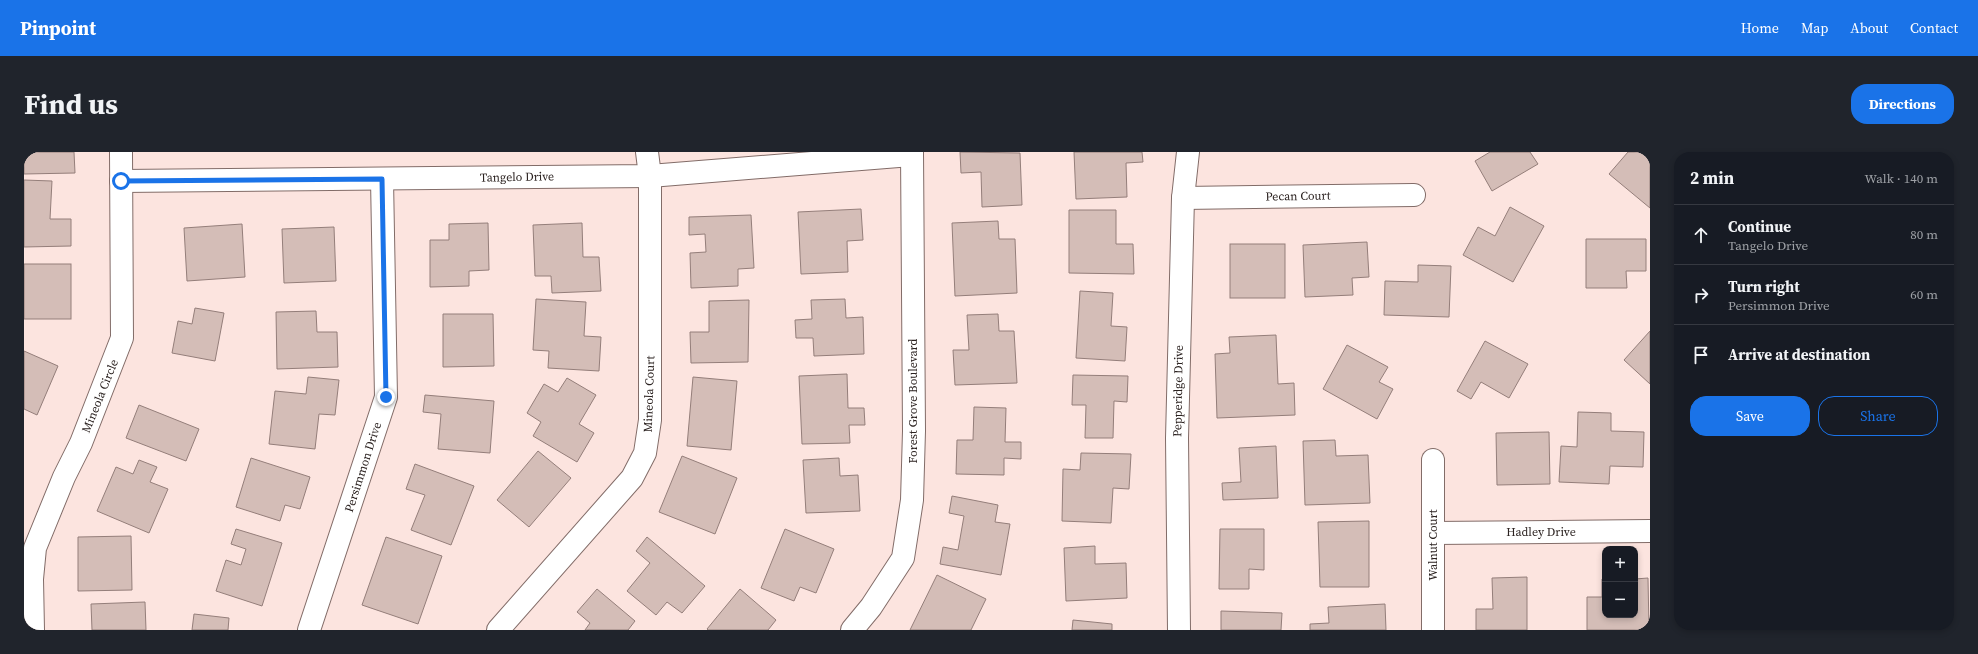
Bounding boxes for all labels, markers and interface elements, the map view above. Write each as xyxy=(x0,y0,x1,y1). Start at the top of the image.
text: Pinpoint xyxy=(20,15,96,41)
text: Home xyxy=(1741,18,1779,38)
text: Map xyxy=(1801,18,1828,38)
text: About xyxy=(1850,18,1888,38)
text: Contact xyxy=(1910,18,1958,38)
button: Directions xyxy=(1851,84,1954,124)
text: Find us xyxy=(24,85,118,123)
text: 2 min xyxy=(1690,166,1734,190)
street label: Tangelo Drive xyxy=(480,168,554,186)
text: Walk · 140 m xyxy=(1865,170,1938,187)
route start xyxy=(112,172,130,190)
street label: Pecan Court xyxy=(1265,187,1331,205)
text: Continue xyxy=(1728,216,1791,237)
icon: ahead xyxy=(1690,224,1712,246)
text: 80 m xyxy=(1910,226,1938,243)
text: Tangelo Drive xyxy=(1728,237,1808,254)
text: Turn right xyxy=(1728,276,1800,297)
icon: right xyxy=(1690,284,1712,306)
text: 60 m xyxy=(1910,286,1938,303)
text: Persimmon Drive xyxy=(1728,297,1830,314)
street label: Forest Grove Boulevard xyxy=(905,338,921,463)
icon: arrive xyxy=(1690,344,1712,366)
text: Arrive at destination xyxy=(1728,344,1870,365)
street label: Pepperidge Drive xyxy=(1169,345,1187,437)
street label: Mineola Court xyxy=(640,355,658,433)
street label: Mineola Circle xyxy=(78,357,122,435)
route end xyxy=(377,388,395,406)
button: Save xyxy=(1690,396,1810,436)
button: Share xyxy=(1818,396,1938,436)
street label: Persimmon Drive xyxy=(341,420,385,514)
street label: Walnut Court xyxy=(1425,509,1441,581)
street label: Hadley Drive xyxy=(1506,524,1576,540)
map controls xyxy=(1602,546,1638,618)
button: + xyxy=(1602,546,1638,582)
button: − xyxy=(1602,582,1638,618)

